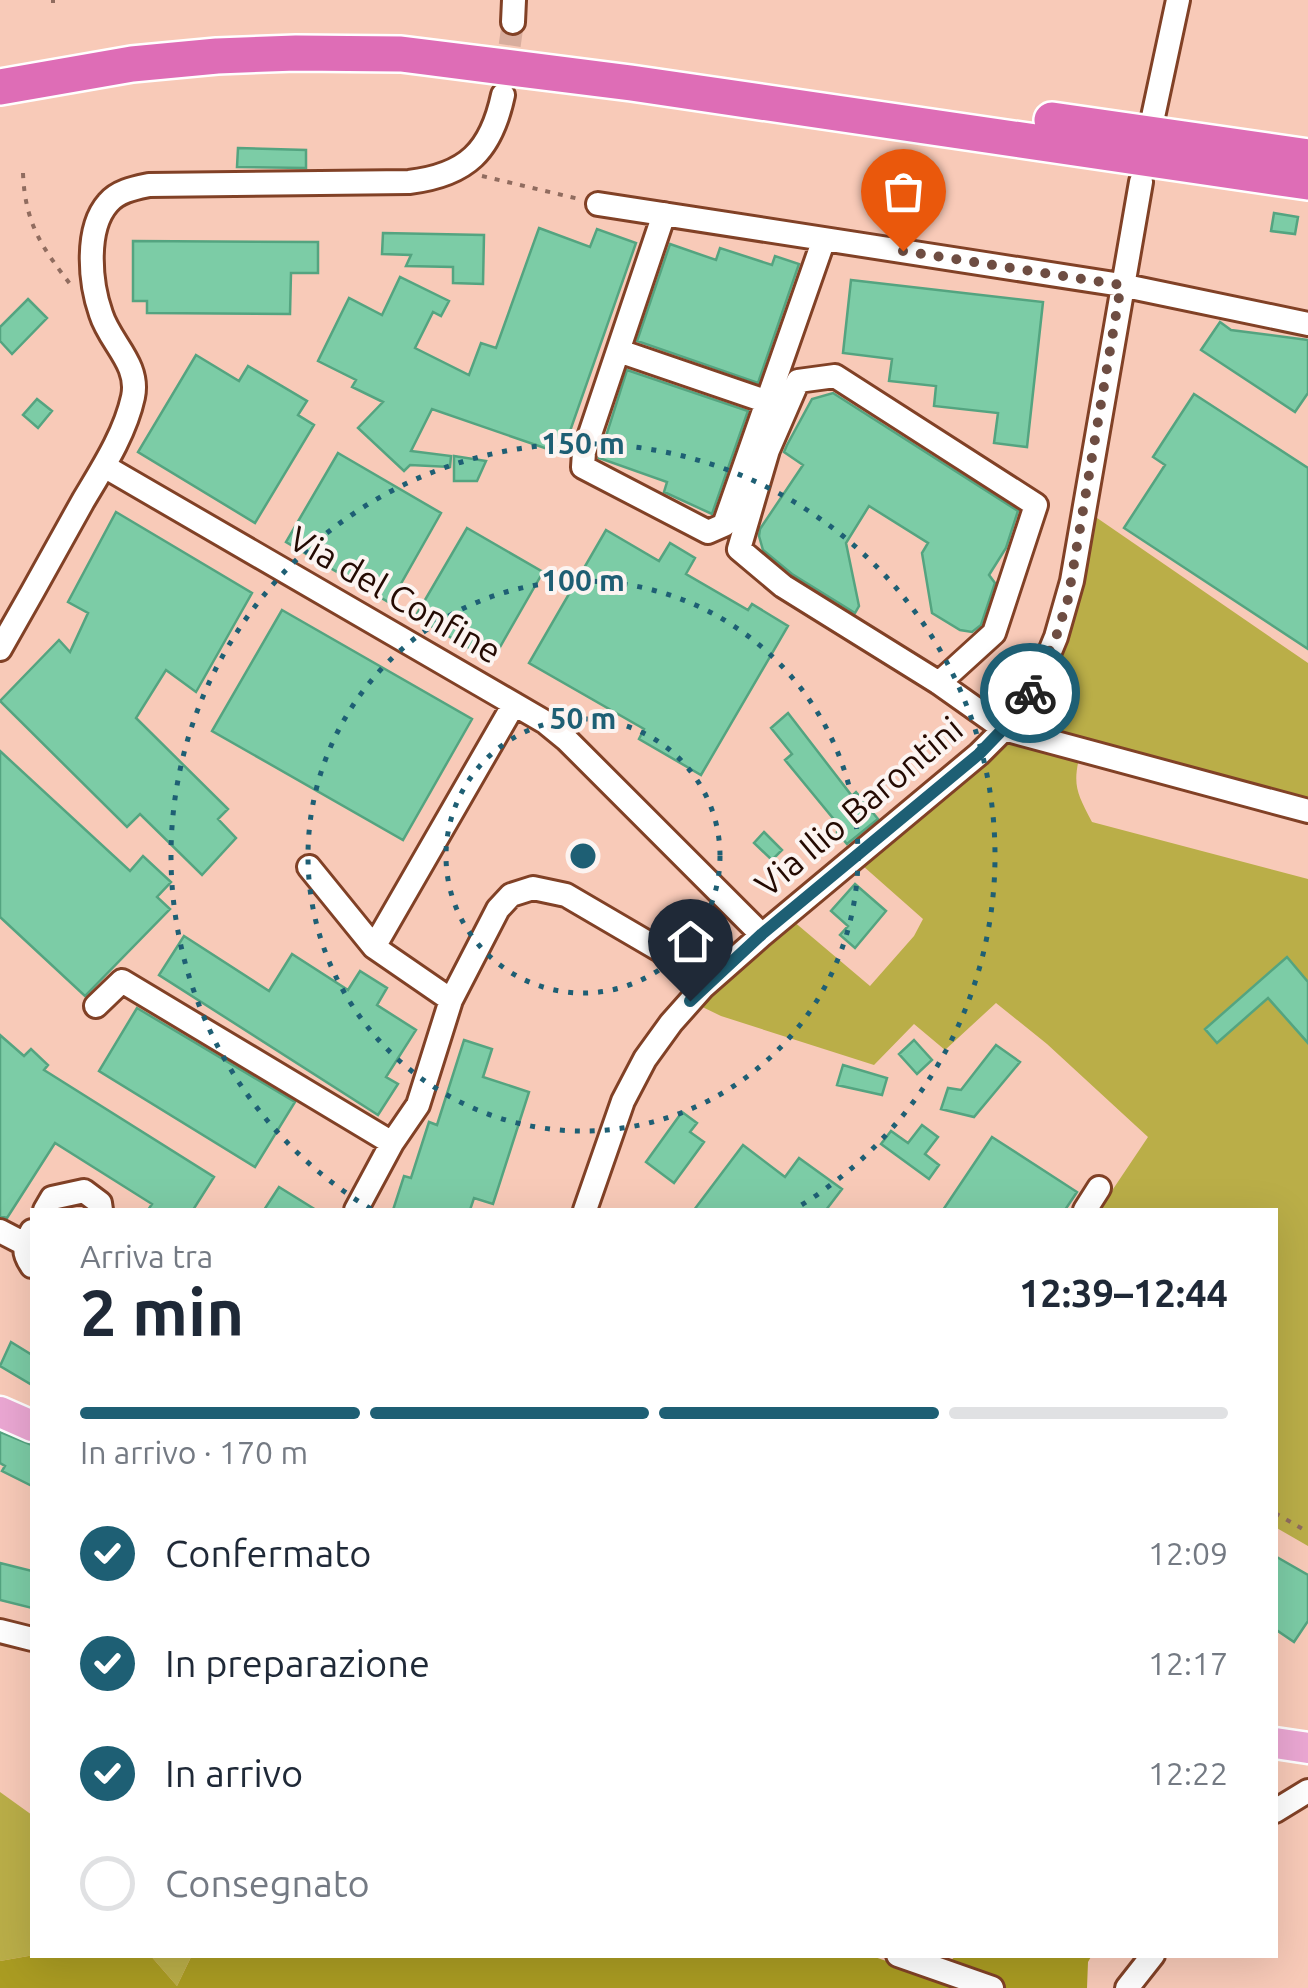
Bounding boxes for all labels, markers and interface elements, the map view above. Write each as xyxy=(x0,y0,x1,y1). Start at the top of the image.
pin xyxy=(861,149,946,252)
icon: bag xyxy=(876,164,931,219)
text: 150 m xyxy=(541,426,625,460)
street label: Via del Confine xyxy=(282,517,509,671)
text: 100 m xyxy=(541,563,625,597)
courier xyxy=(980,643,1080,743)
icon: bike xyxy=(1003,666,1058,721)
text: 50 m xyxy=(550,701,616,735)
street label: Via Ilio Barontini xyxy=(747,708,970,904)
centre of rings xyxy=(565,838,601,874)
pin xyxy=(648,899,733,1002)
icon: home xyxy=(663,914,718,969)
text: Arriva tra xyxy=(80,1238,213,1274)
text: 12:39–12:44 xyxy=(1019,1272,1228,1314)
text: 2 min xyxy=(80,1275,244,1348)
text: In arrivo · 170 m xyxy=(80,1434,308,1470)
icon: check xyxy=(80,1526,135,1581)
text: Confermato xyxy=(165,1532,371,1574)
text: 12:09 xyxy=(1148,1535,1228,1571)
icon: check xyxy=(80,1636,135,1691)
text: In preparazione xyxy=(165,1642,430,1684)
text: 12:17 xyxy=(1148,1645,1228,1681)
icon: check xyxy=(80,1746,135,1801)
text: In arrivo xyxy=(165,1752,303,1794)
text: 12:22 xyxy=(1148,1755,1228,1791)
text: Consegnato xyxy=(165,1862,370,1904)

